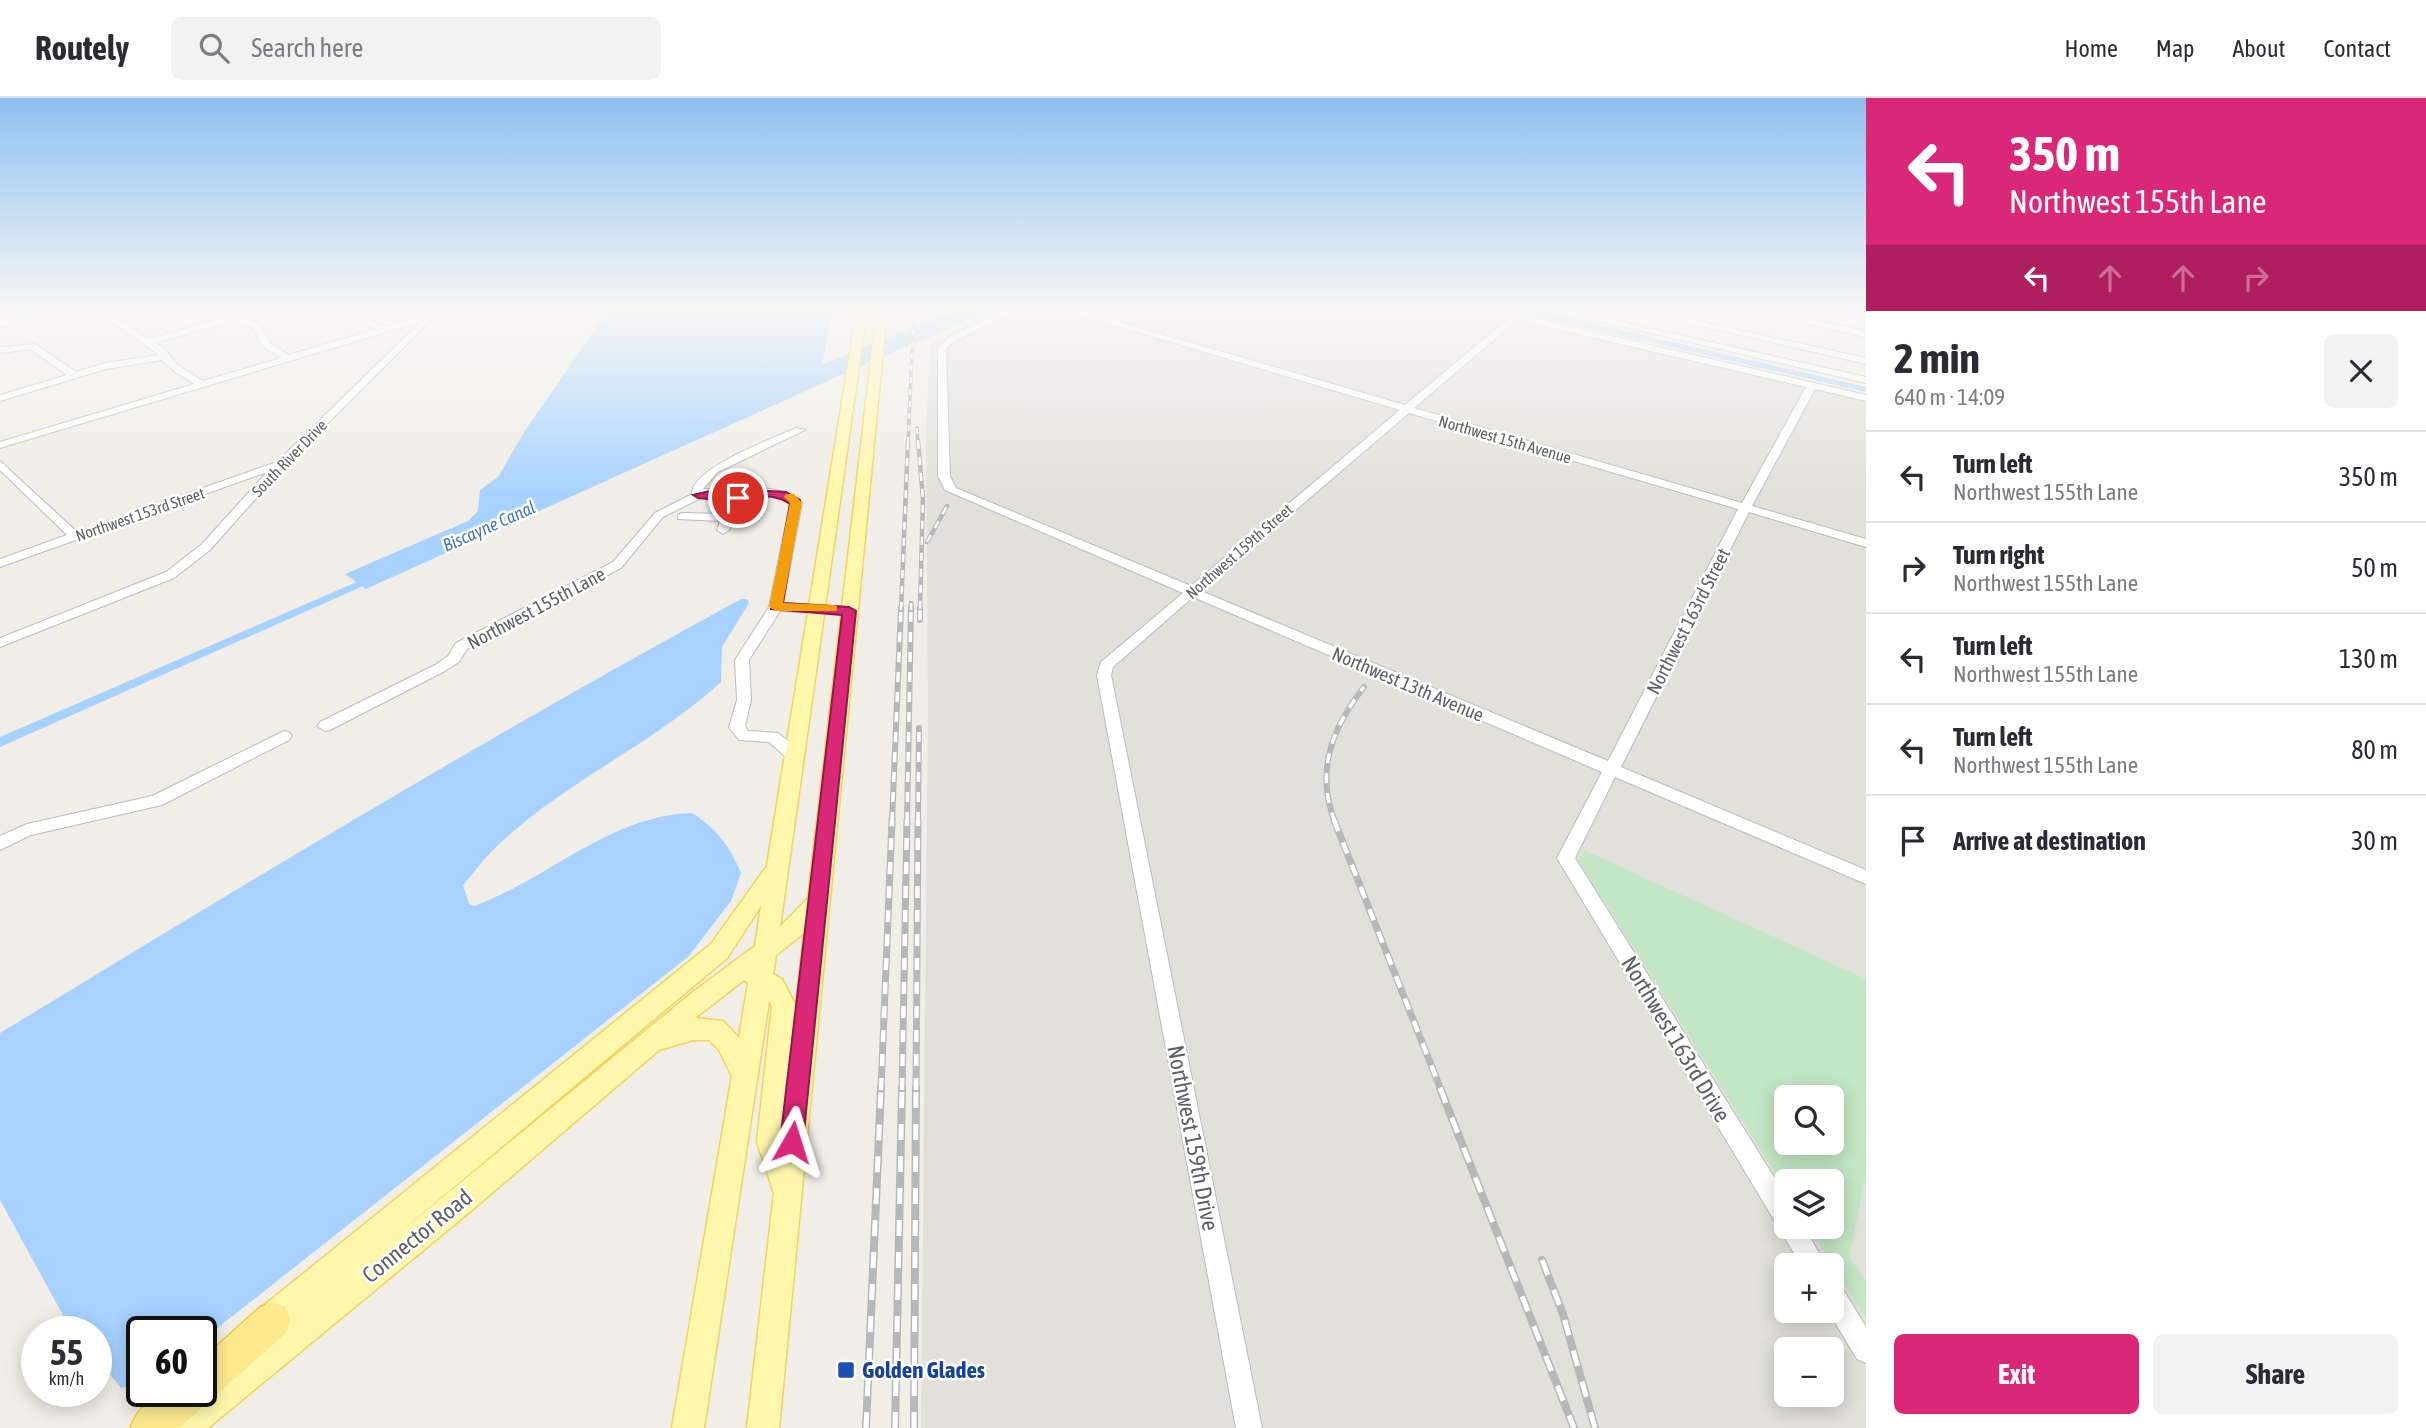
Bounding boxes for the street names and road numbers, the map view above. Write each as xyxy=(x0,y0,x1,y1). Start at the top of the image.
street label: Northwest 15th Avenue xyxy=(1437,411,1573,467)
street label: South River Drive xyxy=(248,416,330,500)
street label: Northwest 153rd Street xyxy=(73,483,207,545)
street label: Northwest 159th Street xyxy=(1182,500,1296,602)
street label: Northwest 163rd Street xyxy=(1642,545,1734,697)
street label: Northwest 155th Lane xyxy=(463,562,609,654)
street label: Northwest 13th Avenue xyxy=(1329,642,1487,726)
street label: Northwest 163rd Drive xyxy=(1616,952,1736,1126)
street label: Northwest 159th Drive xyxy=(1162,1043,1224,1233)
street label: Connector Road xyxy=(357,1184,477,1288)

